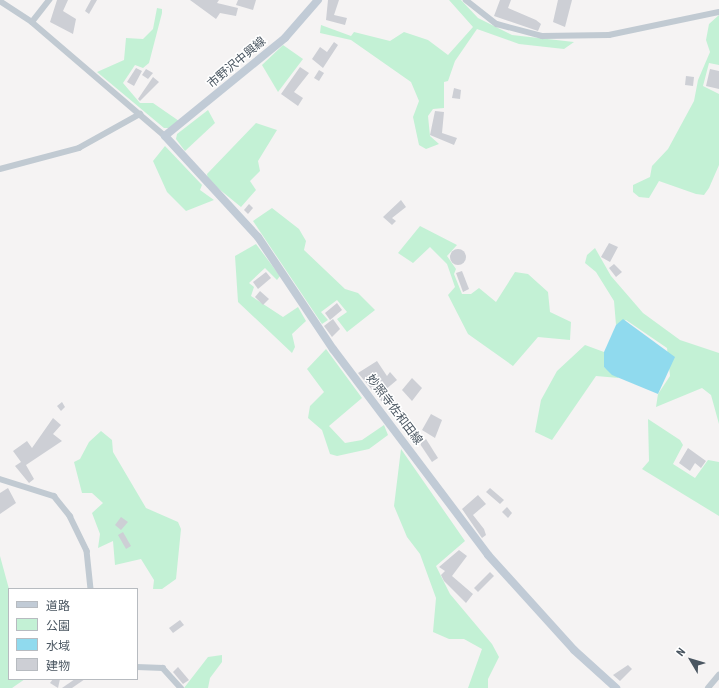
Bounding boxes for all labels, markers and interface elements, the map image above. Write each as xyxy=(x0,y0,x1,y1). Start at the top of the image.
street label: 市野沢中興線 xyxy=(205,34,269,92)
street label: 妙照寺佐和田線 xyxy=(363,372,425,448)
legend xyxy=(8,588,138,680)
text: 道路 xyxy=(46,599,70,613)
text: 公園 xyxy=(46,619,70,633)
text: 水域 xyxy=(46,639,70,653)
north arrow xyxy=(671,640,711,680)
text: N xyxy=(674,646,688,659)
text: 建物 xyxy=(46,659,70,673)

